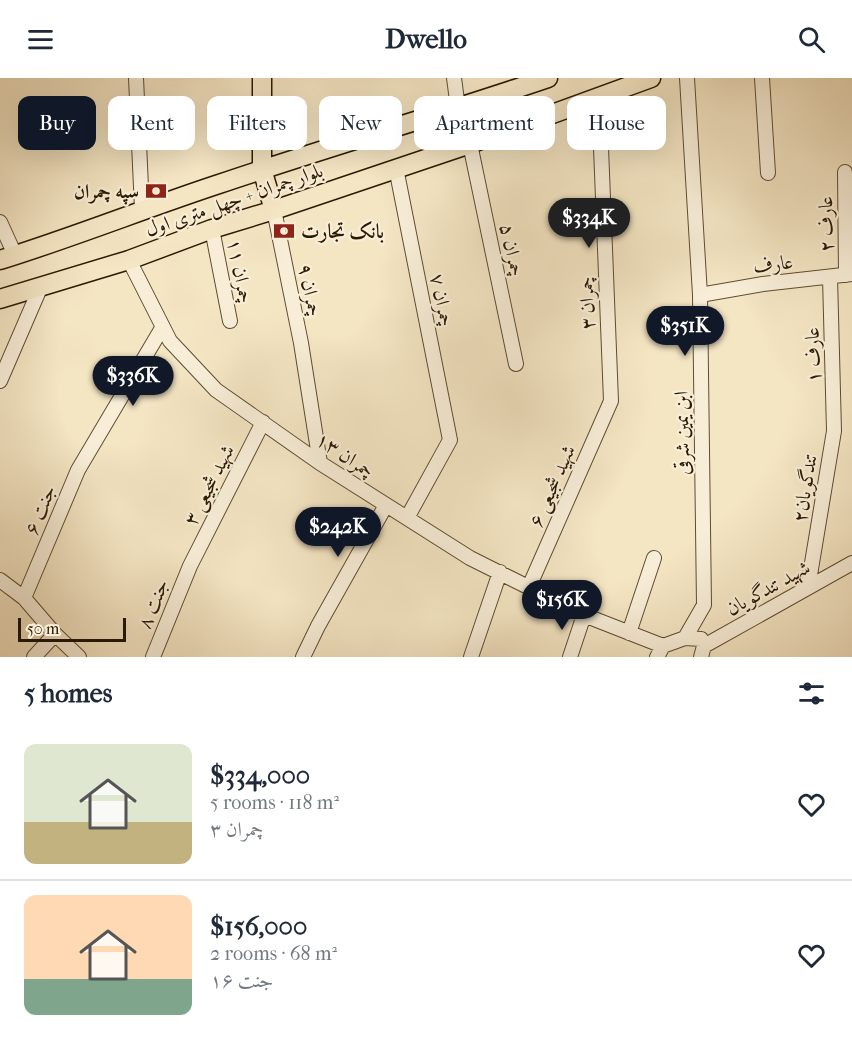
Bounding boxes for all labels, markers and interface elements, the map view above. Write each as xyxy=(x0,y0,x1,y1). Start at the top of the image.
icon: menu xyxy=(24,23,57,56)
text: Dwello xyxy=(385,23,467,55)
icon: search xyxy=(795,23,828,56)
chip: Buy xyxy=(18,96,96,150)
chip: Rent xyxy=(108,96,195,150)
chip: Filters xyxy=(207,96,307,150)
chip: New xyxy=(319,96,402,150)
chip: Apartment xyxy=(414,96,555,150)
chip: House xyxy=(567,96,666,150)
street label: بلوار چمران + چهل متری اول xyxy=(142,159,327,244)
bank icon: سپه چمران xyxy=(144,179,168,203)
place label: سپه چمران xyxy=(74,180,139,205)
street label: عارف ۲ xyxy=(814,196,838,252)
pin: $334K xyxy=(547,198,631,249)
text: $334K xyxy=(562,206,616,229)
bank icon: بانک تجارت xyxy=(272,219,296,243)
place label: بانک تجارت xyxy=(301,220,384,243)
street label: چمران ۵ xyxy=(494,222,529,279)
street label: چمران ۱۱ xyxy=(222,237,257,305)
street label: عارف xyxy=(752,250,794,278)
street label: چمران ۹ xyxy=(293,262,326,319)
street label: چمران ۷ xyxy=(425,272,458,329)
street label: چمران ۳ xyxy=(575,276,600,330)
pin: $351K xyxy=(643,306,727,357)
text: $351K xyxy=(660,314,710,337)
street label: عارف ۱ xyxy=(801,327,825,383)
pin: $336K xyxy=(91,356,175,407)
text: $336K xyxy=(107,364,159,387)
street label: ابن یمین شرقی xyxy=(670,391,696,475)
street label: چمران ۱۳ xyxy=(311,427,378,484)
street label: شهید شجیعی ۳ xyxy=(179,441,241,530)
street label: شهید شجیعی ۶ xyxy=(524,442,582,531)
street label: تندگویان۲ xyxy=(788,452,823,524)
street label: جنت ۶ xyxy=(19,482,61,538)
pin: $242K xyxy=(296,507,380,558)
text: $242K xyxy=(309,515,367,538)
street label: شهید تندگویان xyxy=(722,556,814,621)
street label: جنت ۸ xyxy=(133,576,173,632)
pin: $156K xyxy=(520,580,604,631)
text: $156K xyxy=(536,588,588,611)
scale bar xyxy=(18,615,126,642)
text: 50 m xyxy=(27,619,59,638)
icon: filters xyxy=(795,677,828,710)
text: 5 homes xyxy=(24,678,112,709)
text: $334,000 xyxy=(210,760,310,791)
icon: home xyxy=(72,768,144,840)
icon: heart xyxy=(795,788,828,821)
text: 5 rooms · 118 m² xyxy=(210,791,339,814)
text: چمران ۳ xyxy=(210,818,263,841)
text: $156,000 xyxy=(210,911,307,942)
icon: home xyxy=(72,919,144,991)
icon: heart xyxy=(795,939,828,972)
text: 2 rooms · 68 m² xyxy=(210,942,337,965)
text: جنت ۱۶ xyxy=(210,969,273,992)

